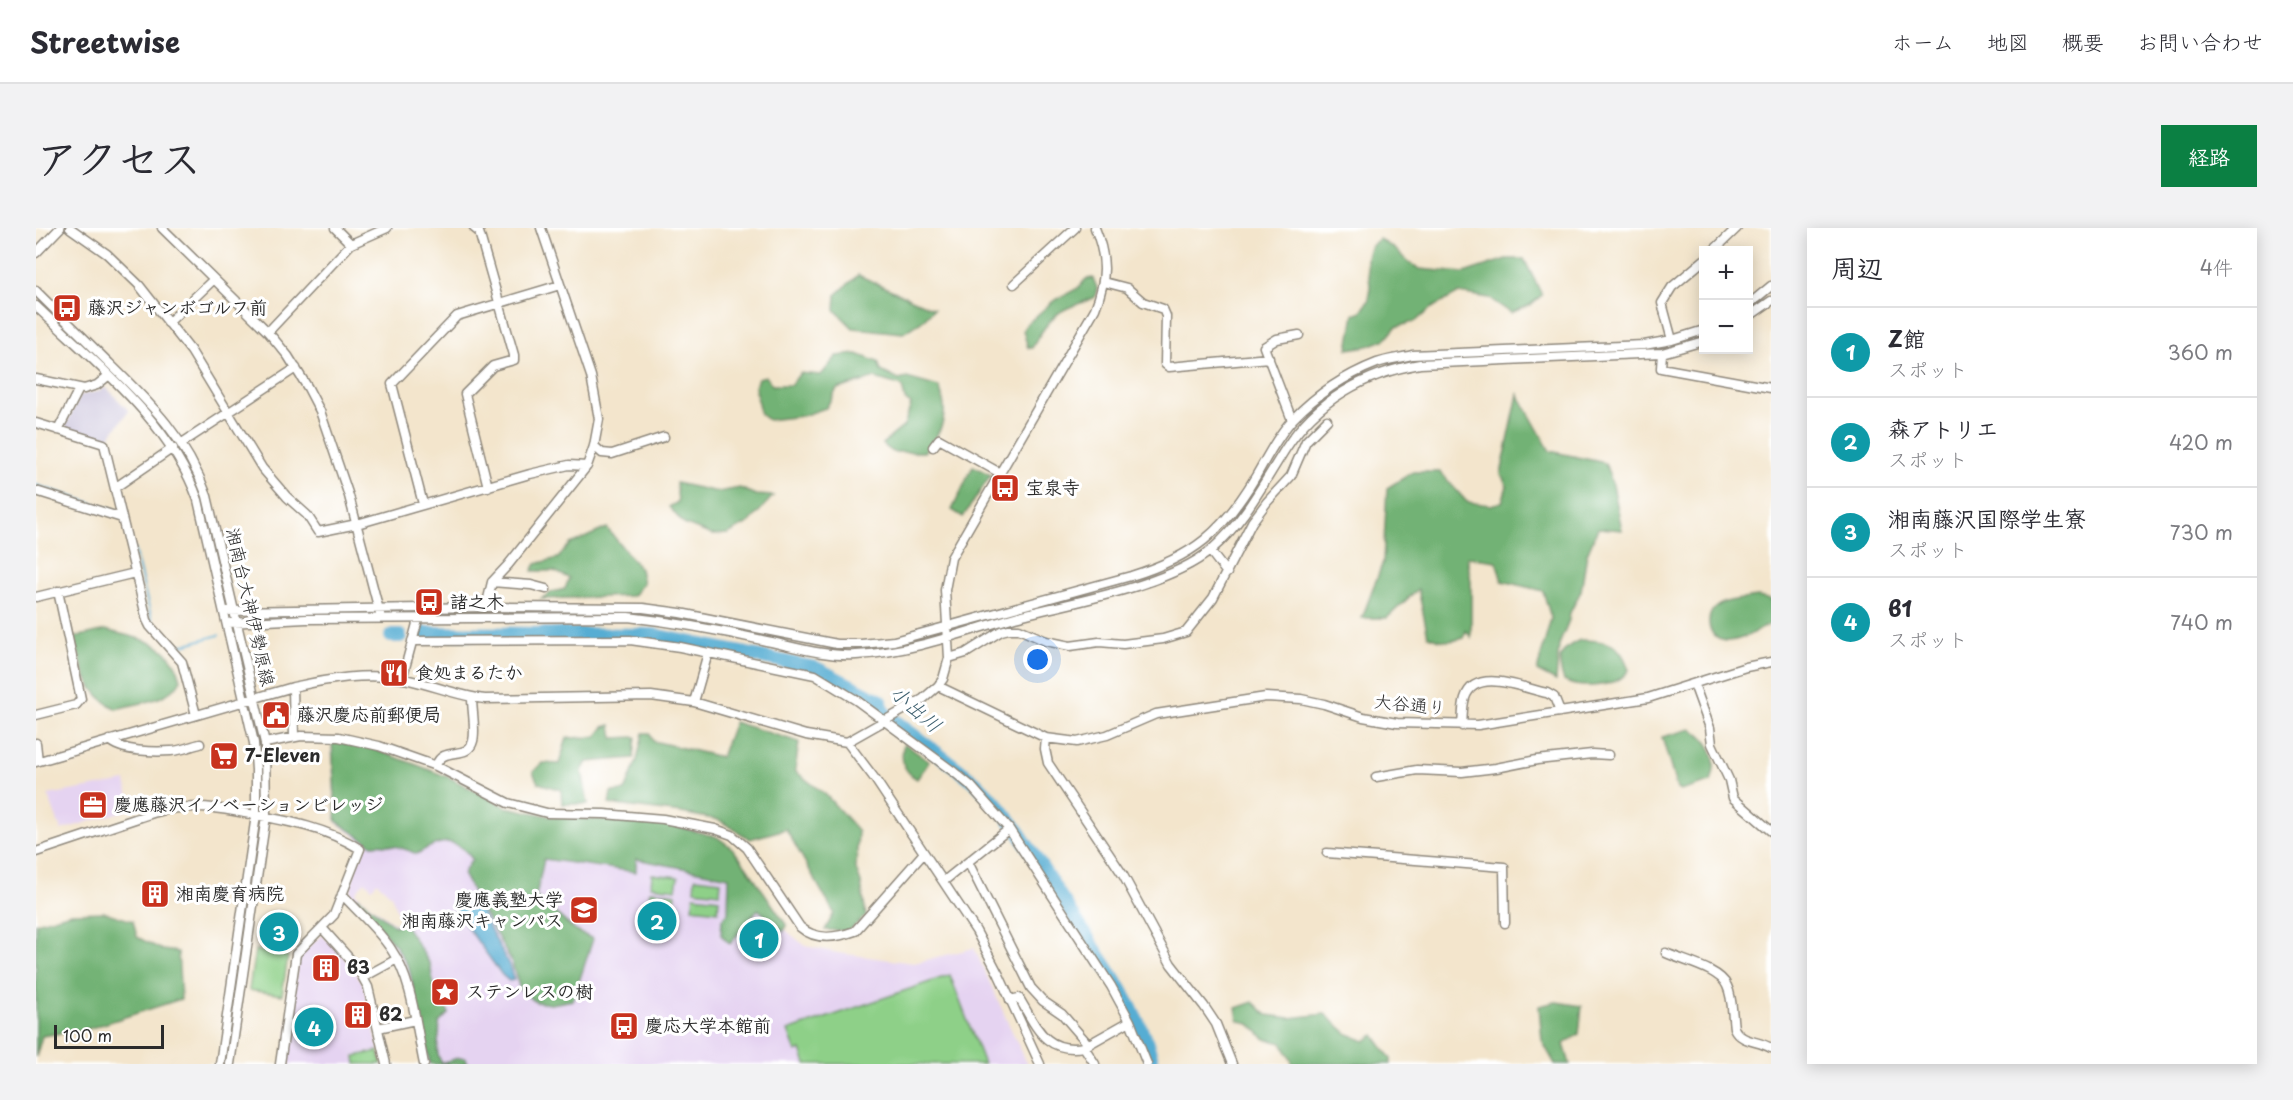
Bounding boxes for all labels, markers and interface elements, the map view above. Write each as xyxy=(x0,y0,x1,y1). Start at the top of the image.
text: Streetwise xyxy=(30,20,180,63)
text: ホーム xyxy=(1892,25,1954,57)
text: 地図 xyxy=(1987,25,2029,57)
text: 概要 xyxy=(2062,25,2104,57)
text: お問い合わせ xyxy=(2137,25,2263,57)
text: アクセス xyxy=(36,125,201,188)
button: 経路 xyxy=(2161,125,2257,187)
map controls xyxy=(1699,246,1753,354)
button: + xyxy=(1699,246,1753,300)
text: 周辺 xyxy=(1831,248,1883,287)
text: 4件 xyxy=(2200,252,2233,282)
bus stop icon: 藤沢ジャンボゴルフ前 xyxy=(51,292,83,324)
place label: 藤沢ジャンボゴルフ前 xyxy=(88,293,267,320)
button: − xyxy=(1699,300,1753,354)
text: Ζ館 xyxy=(1888,321,1925,354)
text: 1 xyxy=(1846,337,1855,367)
text: 360 m xyxy=(2167,337,2233,367)
text: スポット xyxy=(1888,354,1968,384)
text: 森アトリエ xyxy=(1888,411,1998,444)
text: 2 xyxy=(1843,427,1858,457)
text: 420 m xyxy=(2169,427,2233,457)
text: スポット xyxy=(1888,444,1968,474)
bus stop icon: 宝泉寺 xyxy=(989,472,1021,504)
place label: 宝泉寺 xyxy=(1026,473,1080,500)
text: 湘南藤沢国際学生寮 xyxy=(1888,501,2086,534)
text: 3 xyxy=(1844,517,1857,547)
text: 730 m xyxy=(2170,517,2233,547)
street label: 湘南台大神伊勢原線 xyxy=(220,525,283,689)
text: スポット xyxy=(1888,534,1968,564)
bus stop icon: 諸之木 xyxy=(413,586,445,618)
place label: 諸之木 xyxy=(450,587,504,614)
text: β1 xyxy=(1888,591,1912,624)
text: 4 xyxy=(1844,607,1857,637)
text: 740 m xyxy=(2170,607,2233,637)
text: スポット xyxy=(1888,624,1968,654)
your location xyxy=(1023,645,1052,674)
restaurant icon: 食処まるたか xyxy=(378,657,410,689)
place label: 食処まるたか xyxy=(415,658,523,685)
water label: 小出川 xyxy=(884,677,949,739)
street label: 大谷通り xyxy=(1373,686,1447,721)
public building icon: 藤沢慶応前郵便局 xyxy=(260,699,292,731)
place label: 藤沢慶応前郵便局 xyxy=(297,700,441,727)
supermarket icon: 7-Eleven xyxy=(208,740,240,772)
place label: 7-Eleven xyxy=(245,741,320,768)
office icon: 慶應藤沢イノベーションビレッジ xyxy=(77,789,109,821)
place label: 慶應藤沢イノベーションビレッジ xyxy=(114,790,383,817)
building icon: 湘南慶育病院 xyxy=(139,878,171,910)
place label: 湘南慶育病院 xyxy=(176,879,284,906)
place label: 慶應義塾大学 湘南藤沢キャンパス xyxy=(402,885,563,933)
school or university icon: 慶應義塾大学 湘南藤沢キャンパス xyxy=(568,894,600,926)
pin: 2 xyxy=(638,898,676,944)
pin: 3 xyxy=(260,910,298,954)
pin: 1 xyxy=(740,916,778,962)
building icon: β3 xyxy=(310,952,342,984)
place label: β3 xyxy=(347,953,370,980)
place icon: ステンレスの樹 xyxy=(429,976,461,1008)
place label: ステンレスの樹 xyxy=(466,977,593,1004)
building icon: β2 xyxy=(342,999,374,1031)
place label: β2 xyxy=(379,1000,403,1027)
pin: 4 xyxy=(294,1004,334,1050)
bus stop icon: 慶応大学本館前 xyxy=(608,1010,640,1042)
place label: 慶応大学本館前 xyxy=(645,1011,771,1038)
scale bar xyxy=(54,1022,164,1050)
text: 100 m xyxy=(63,1023,112,1047)

